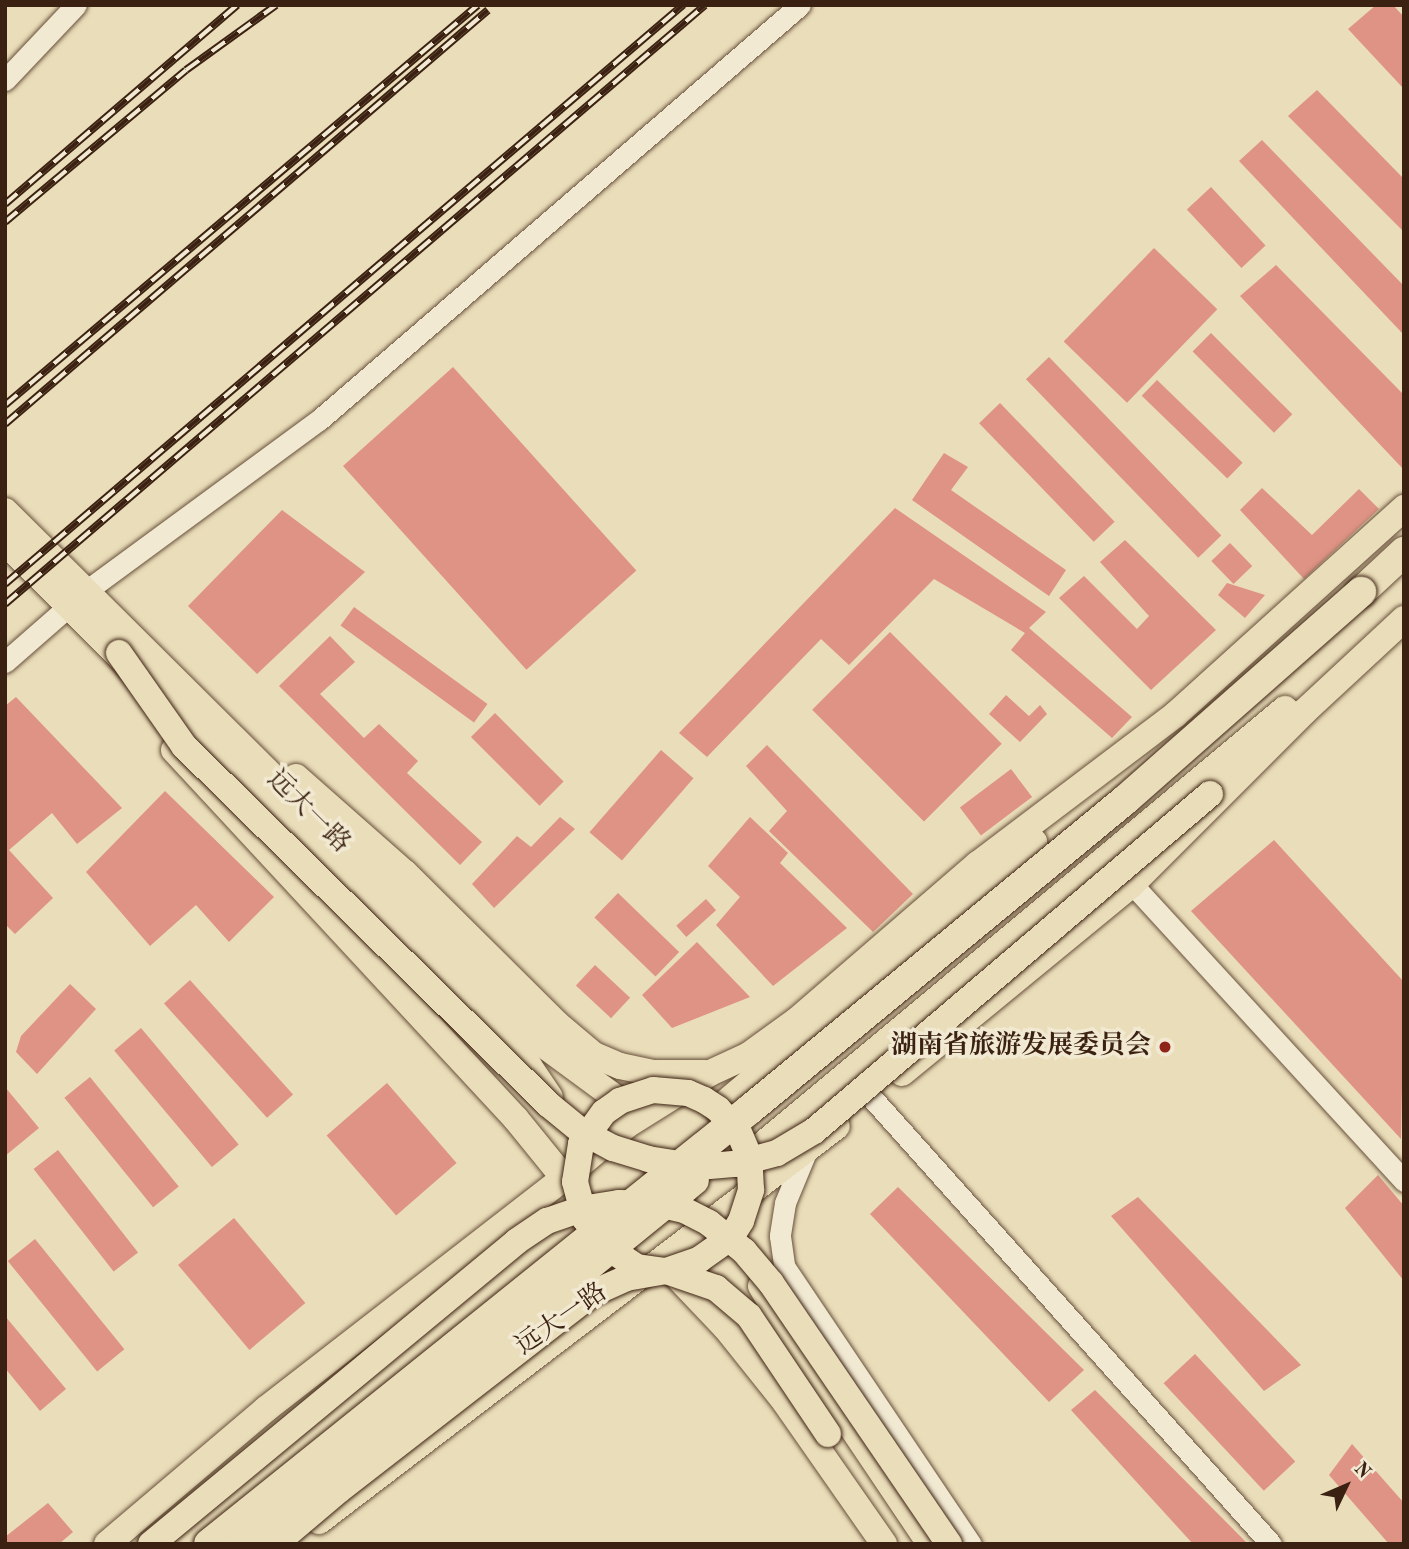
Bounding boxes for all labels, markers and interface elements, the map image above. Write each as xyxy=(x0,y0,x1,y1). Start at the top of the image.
street label: 远大一路 xyxy=(260,764,356,860)
place label: 湖南省旅游发展委员会 xyxy=(891,1031,1151,1063)
marker: 湖南省旅游发展委员会 xyxy=(1157,1039,1173,1055)
street label: 远大一路 xyxy=(510,1277,614,1363)
north arrow xyxy=(1311,1451,1381,1521)
text: N xyxy=(1350,1459,1373,1483)

